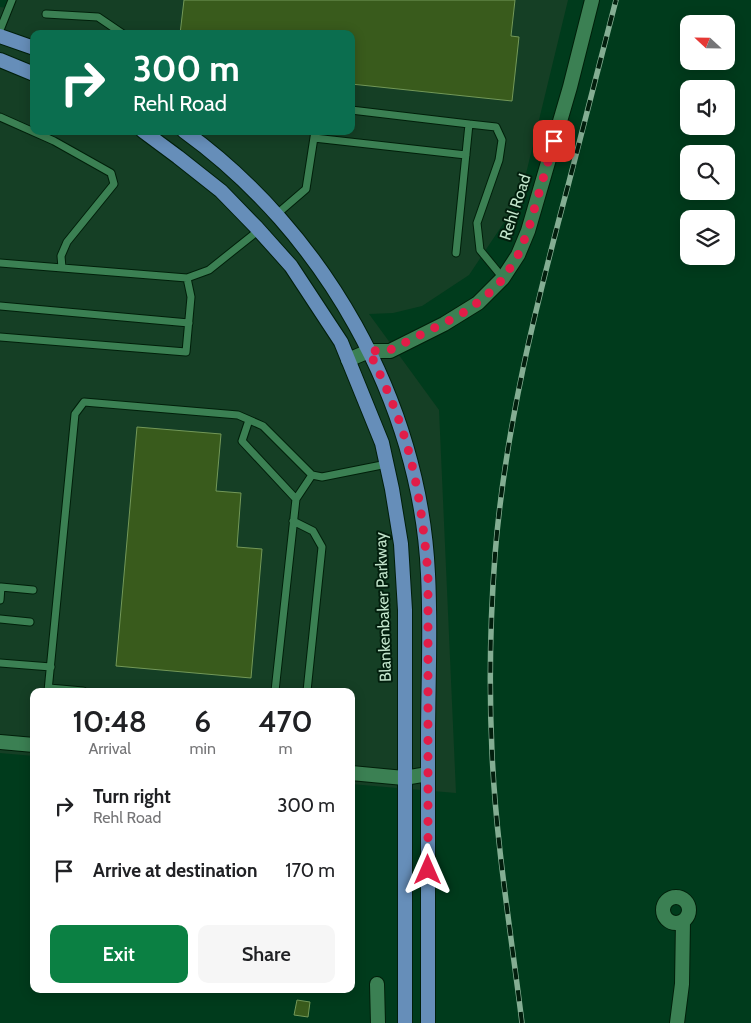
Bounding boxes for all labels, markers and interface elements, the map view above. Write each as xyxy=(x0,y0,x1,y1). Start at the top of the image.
north arrow xyxy=(680,15,735,70)
map controls xyxy=(680,15,735,265)
text: 300 m xyxy=(133,47,240,90)
icon: right xyxy=(50,50,115,115)
button: sound xyxy=(680,80,735,135)
text: Rehl Road xyxy=(133,90,227,117)
pin xyxy=(533,120,575,162)
icon: arrive xyxy=(540,127,568,155)
button: search xyxy=(680,145,735,200)
street label: Rehl Road xyxy=(495,172,535,242)
button: layers xyxy=(680,210,735,265)
street label: Blankenbaker Parkway xyxy=(371,532,395,682)
text: 10:48 xyxy=(72,703,147,740)
text: 6 xyxy=(194,703,211,740)
text: 470 xyxy=(258,703,313,740)
text: Arrival xyxy=(88,739,131,758)
text: min xyxy=(189,739,216,758)
text: m xyxy=(278,739,292,758)
text: Turn right xyxy=(93,785,171,808)
icon: right xyxy=(50,792,78,820)
text: 300 m xyxy=(277,794,335,817)
text: Rehl Road xyxy=(93,808,161,827)
position arrow xyxy=(401,843,453,895)
icon: arrive xyxy=(50,857,78,885)
text: Arrive at destination xyxy=(93,859,257,882)
text: 170 m xyxy=(285,859,335,882)
button: Exit xyxy=(50,925,188,983)
button: Share xyxy=(198,925,335,983)

